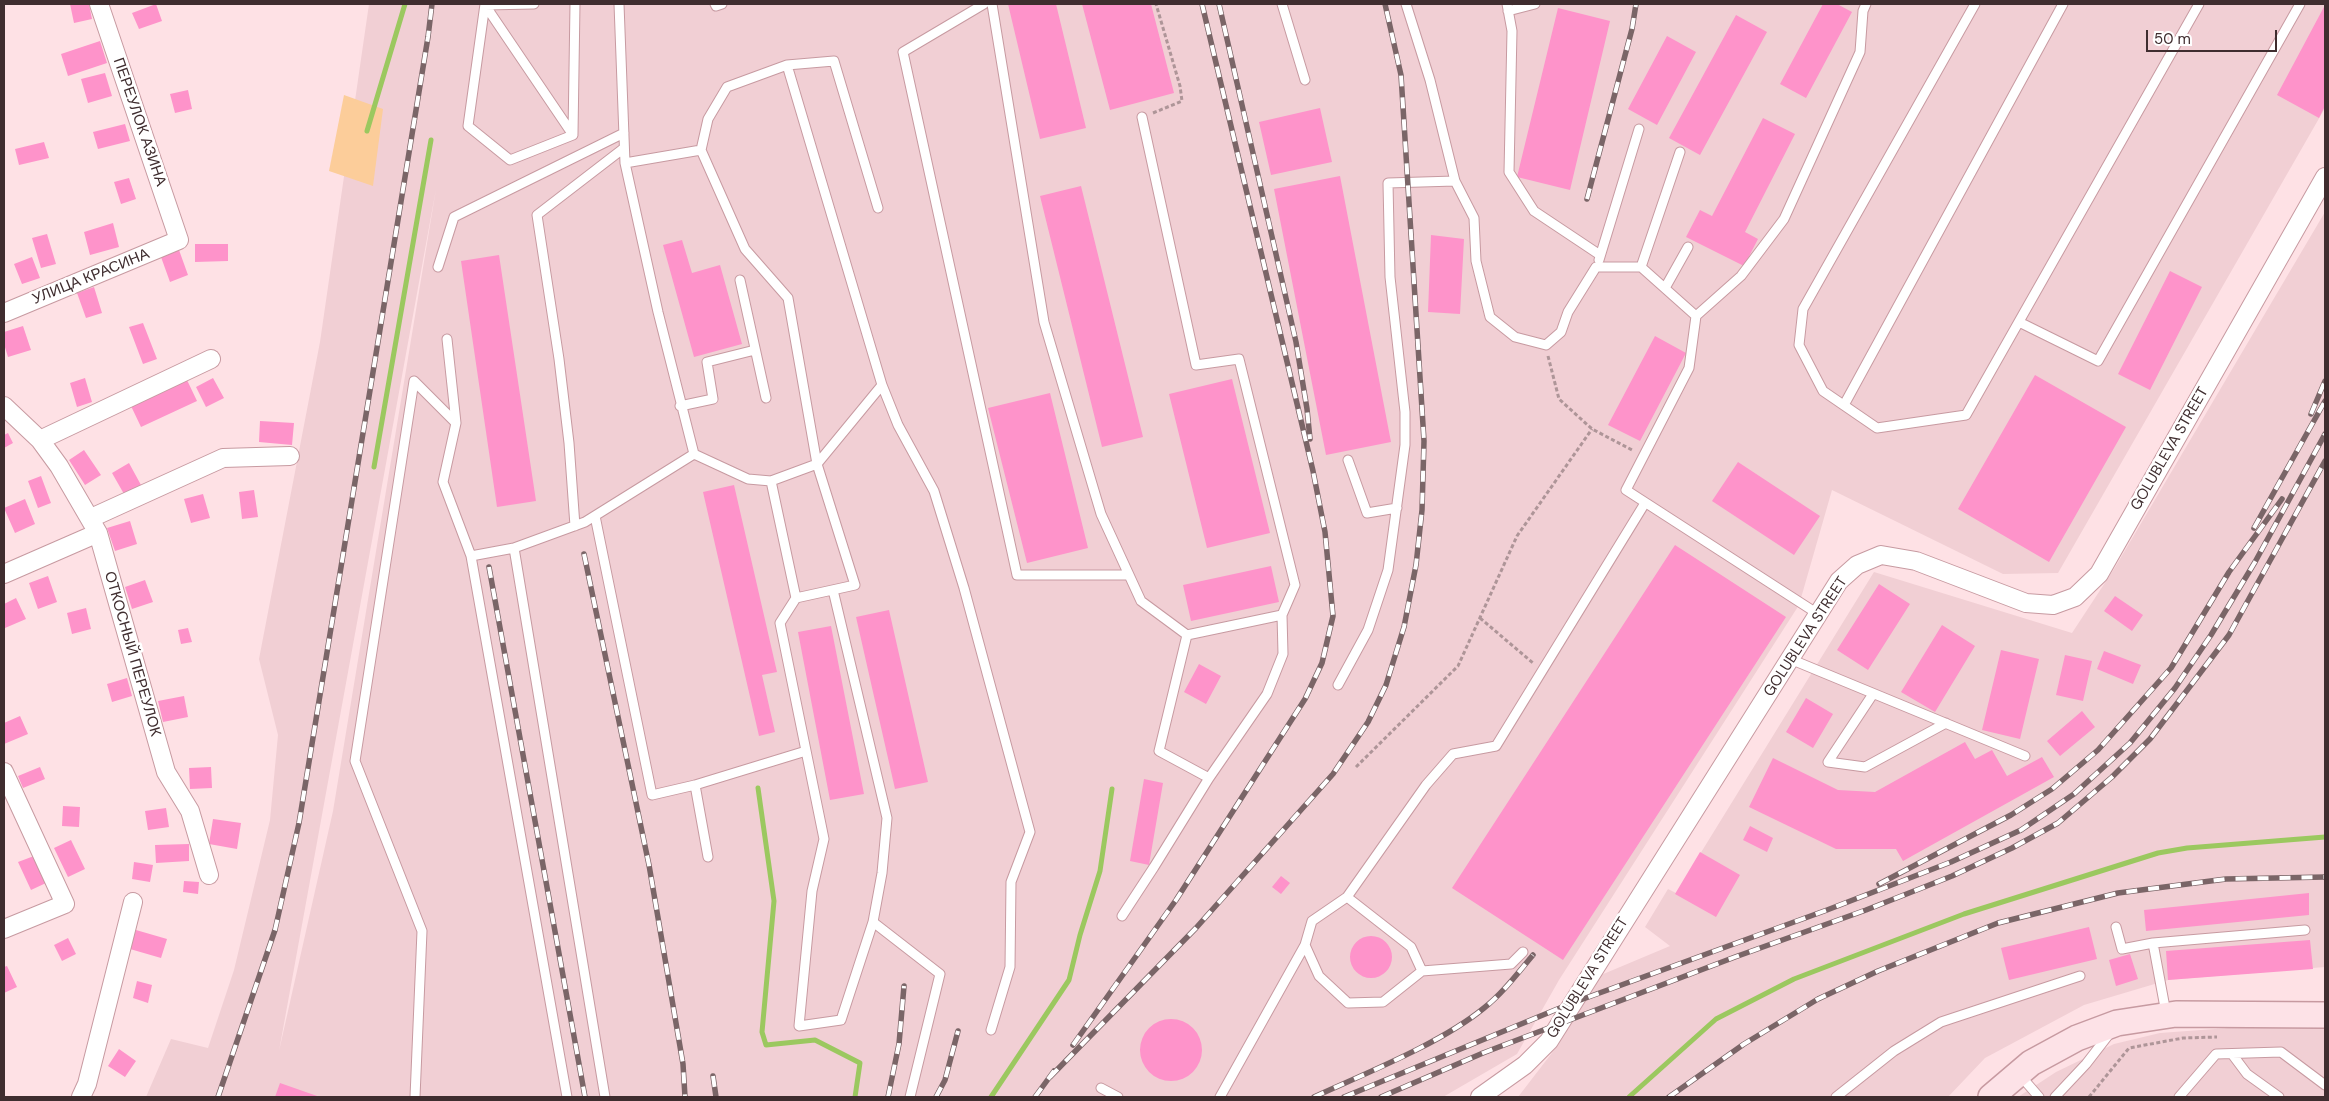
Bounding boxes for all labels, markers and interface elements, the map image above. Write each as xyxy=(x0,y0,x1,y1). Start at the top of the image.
scale bar xyxy=(2149,20,2280,52)
text: 50 m xyxy=(2154,29,2191,49)
street label: ПЕРЕУЛОК АЗИНА xyxy=(109,55,169,189)
street label: УЛИЦА КРАСИНА xyxy=(30,245,152,309)
street label: GOLUBLEVA STREET xyxy=(2127,384,2213,514)
street label: ОТКОСНЫЙ ПЕРЕУЛОК xyxy=(100,569,164,739)
street label: GOLUBLEVA STREET xyxy=(1761,574,1851,700)
street label: GOLUBLEVA STREET xyxy=(1543,914,1633,1042)

